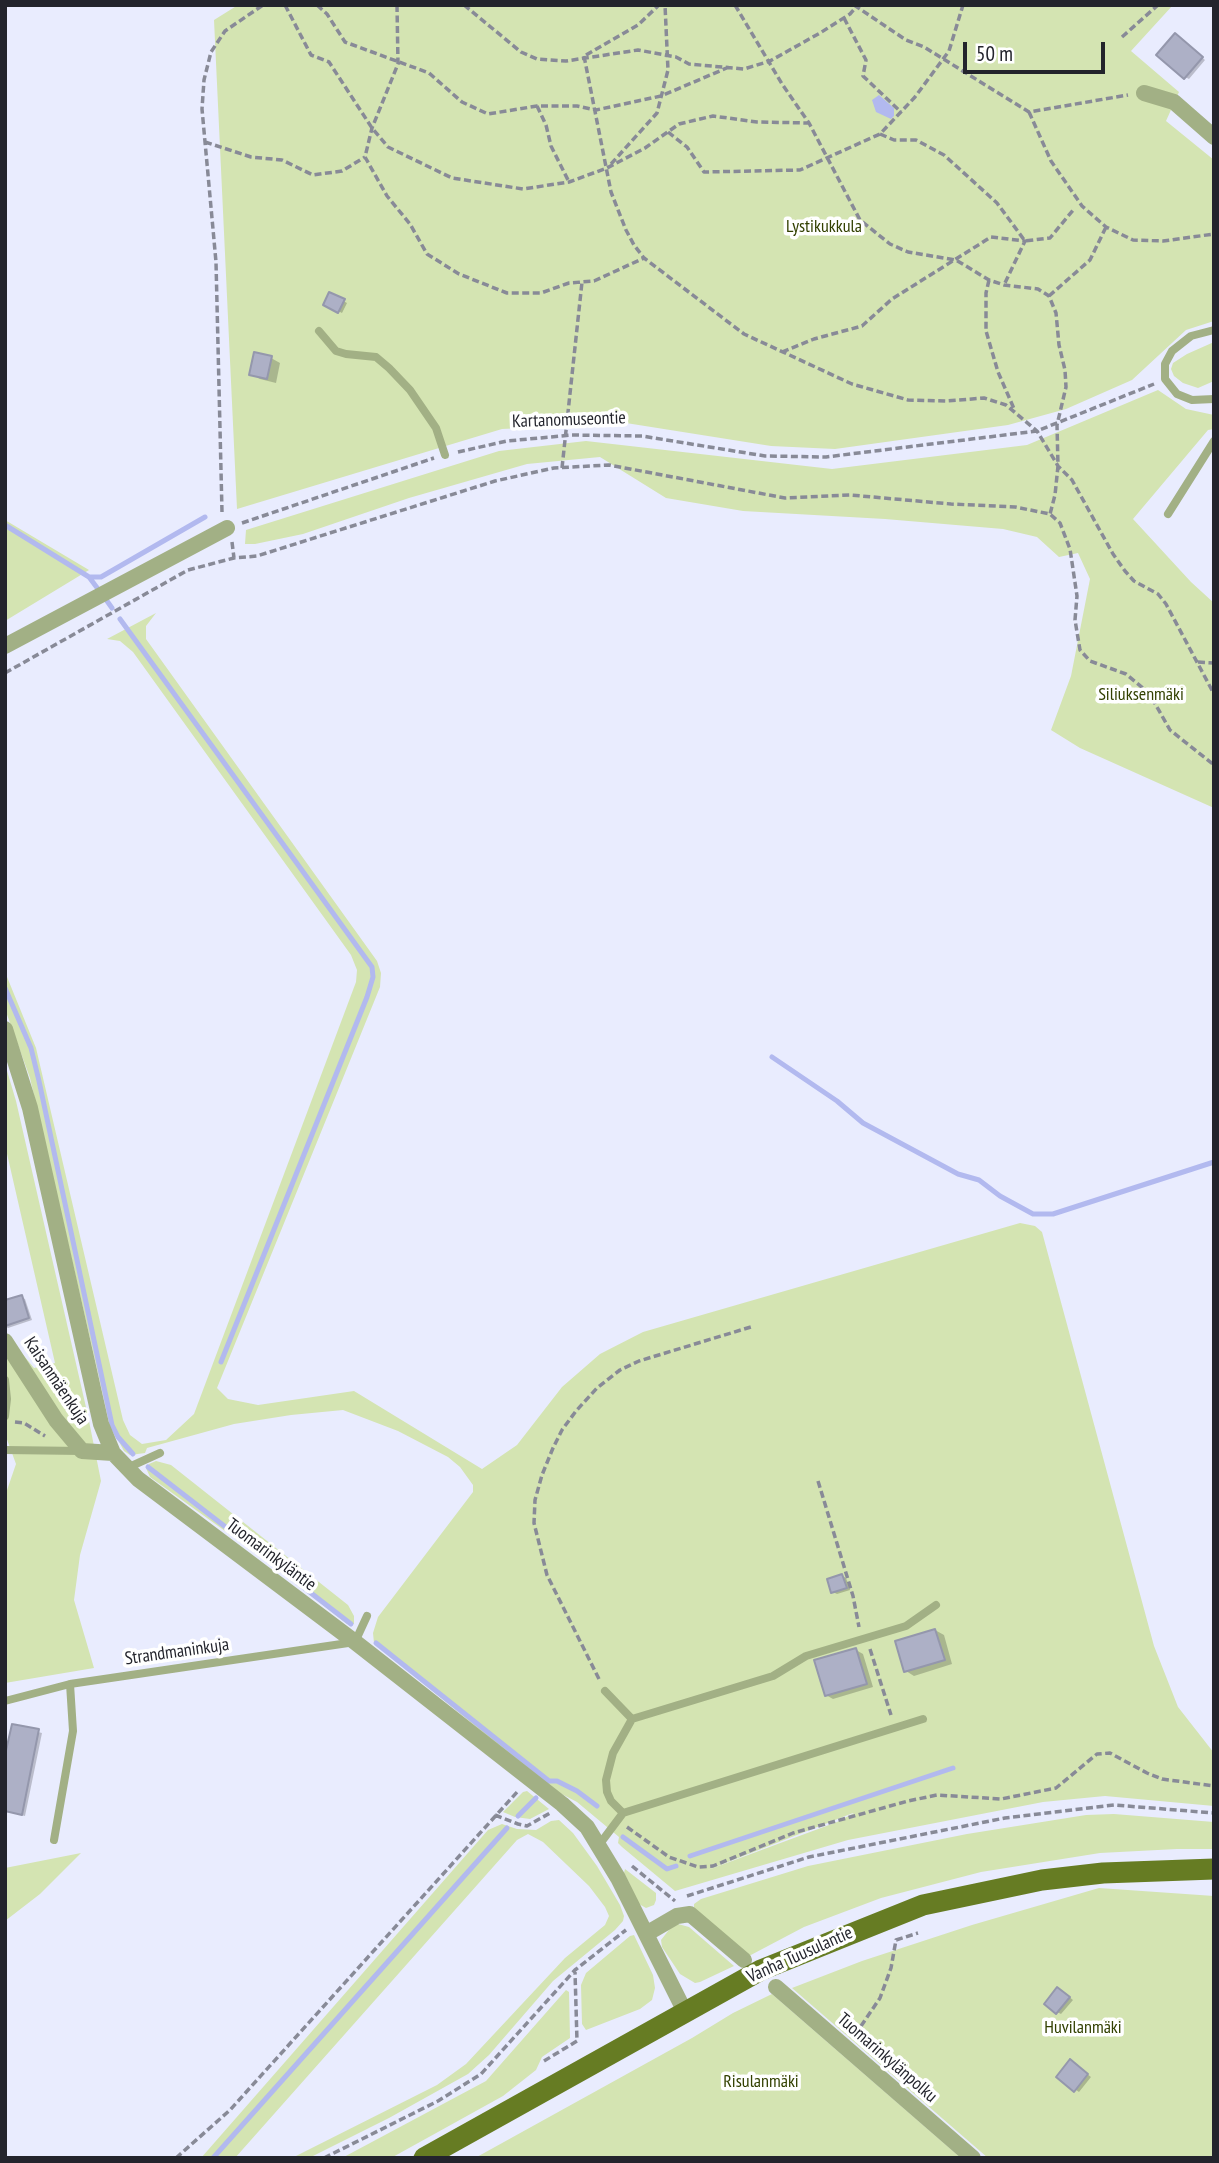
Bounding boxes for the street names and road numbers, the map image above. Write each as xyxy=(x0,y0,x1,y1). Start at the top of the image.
street label: Kartanomuseontie xyxy=(512,407,626,433)
street label: Kaisanmäenkuja xyxy=(19,1333,93,1429)
street label: Tuomarinkyläntie xyxy=(222,1514,320,1596)
street label: Strandmaninkuja xyxy=(124,1634,230,1670)
street label: Vanha Tuusulantie xyxy=(744,1922,856,1988)
street label: Tuomarinkylänpolku xyxy=(833,2009,941,2107)

